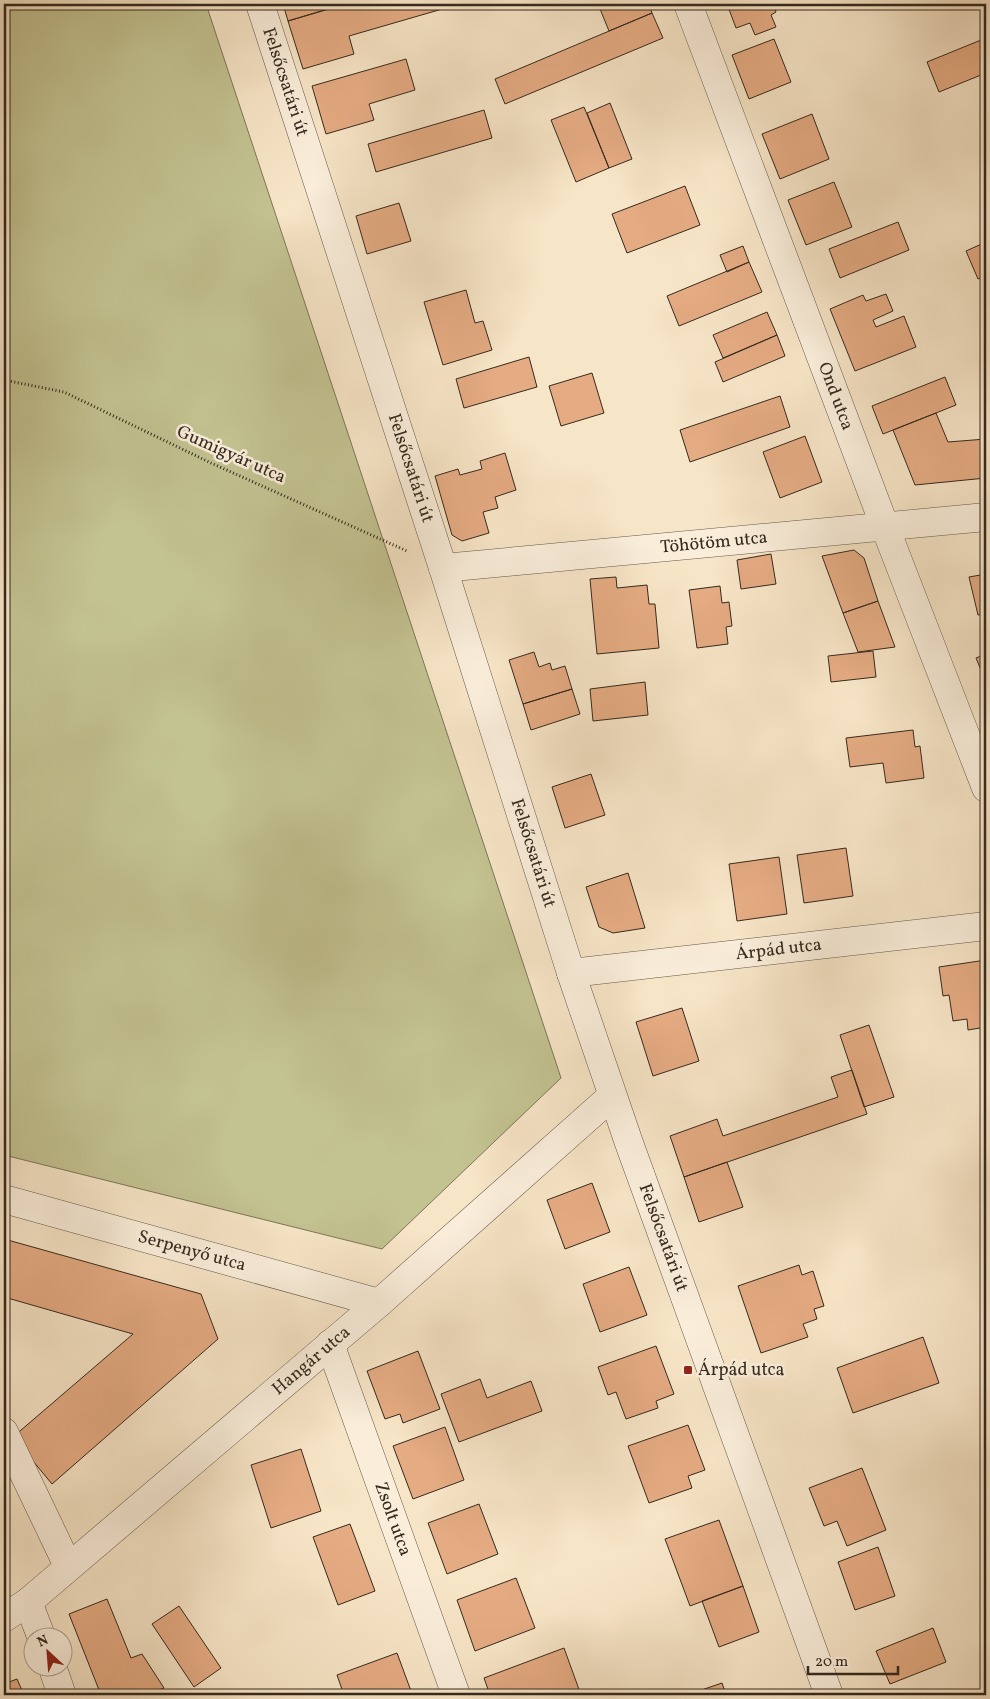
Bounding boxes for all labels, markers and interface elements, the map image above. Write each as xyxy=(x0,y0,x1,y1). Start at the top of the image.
street label: Felsőcsatári út xyxy=(256,24,315,140)
street label: Ond utca xyxy=(811,358,860,434)
street label: Felsőcsatári út xyxy=(381,410,440,526)
street label: Gumigyár utca xyxy=(172,420,290,490)
street label: Töhötöm utca xyxy=(659,525,769,560)
street label: Felsőcsatári út xyxy=(504,795,562,911)
street label: Árpád utca xyxy=(734,932,823,967)
street label: Felsőcsatári út xyxy=(632,1180,694,1295)
street label: Serpenyő utca xyxy=(135,1224,249,1278)
street label: Hangár utca xyxy=(267,1320,356,1401)
place label: Árpád utca xyxy=(698,1358,785,1383)
marker: Árpád utca xyxy=(682,1364,694,1376)
street label: Zsolt utca xyxy=(368,1479,418,1560)
north arrow xyxy=(22,1626,72,1676)
text: N xyxy=(34,1631,52,1652)
scale bar xyxy=(808,1644,898,1676)
text: 20 m xyxy=(815,1652,848,1673)

